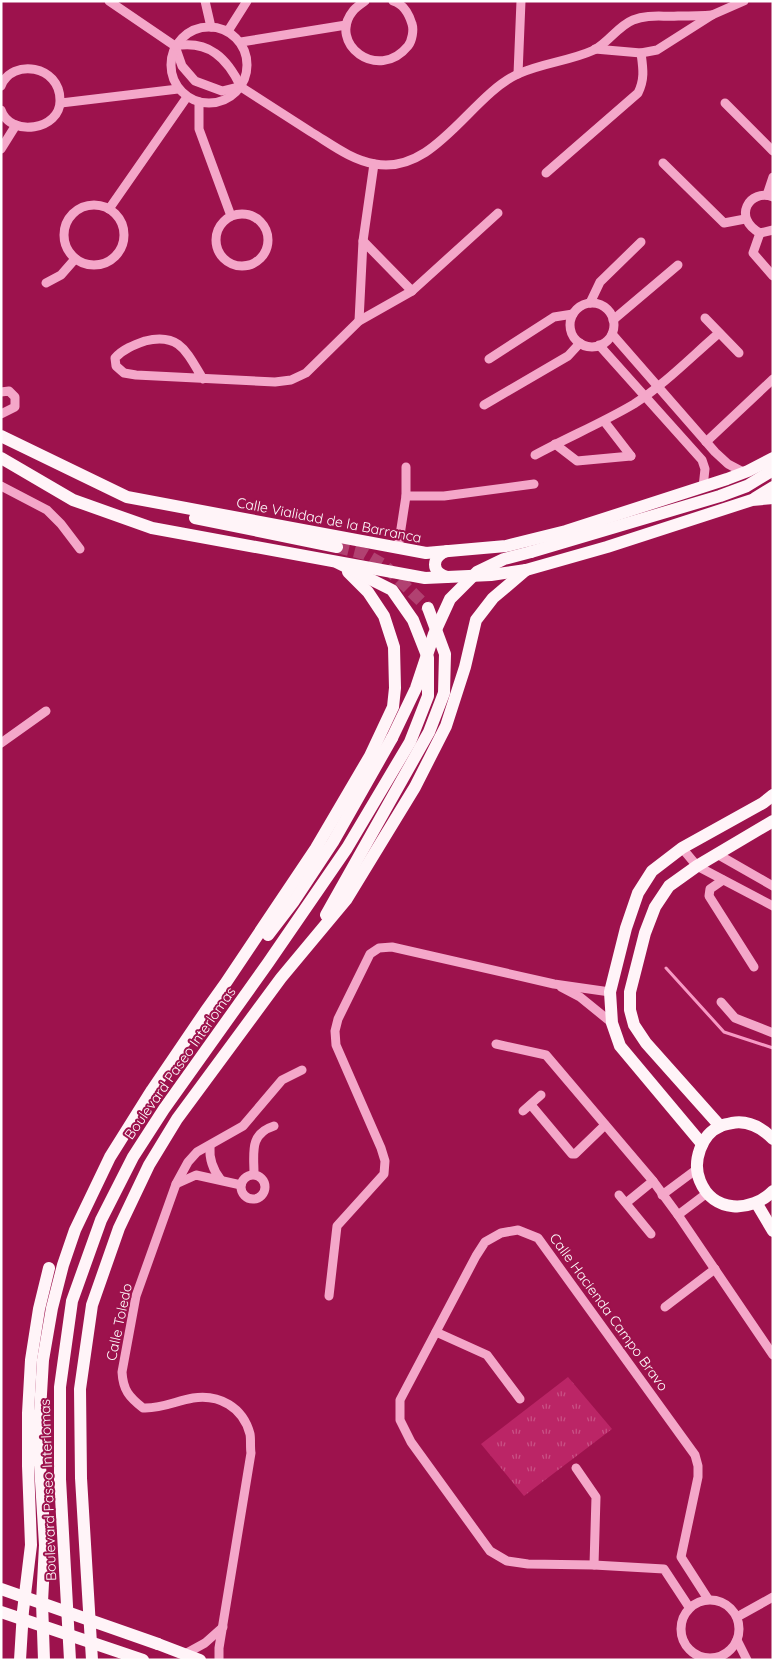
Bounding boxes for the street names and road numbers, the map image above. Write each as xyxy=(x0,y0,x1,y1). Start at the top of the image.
street label: Calle Vialidad de la Barranca xyxy=(235,493,423,547)
street label: Boulevard Paseo Interlomas xyxy=(120,983,240,1143)
street label: Calle Hacienda Campo Bravo xyxy=(546,1229,672,1395)
street label: Calle Toledo xyxy=(102,1282,136,1362)
street label: Boulevard Paseo Interlomas xyxy=(36,1399,60,1581)

